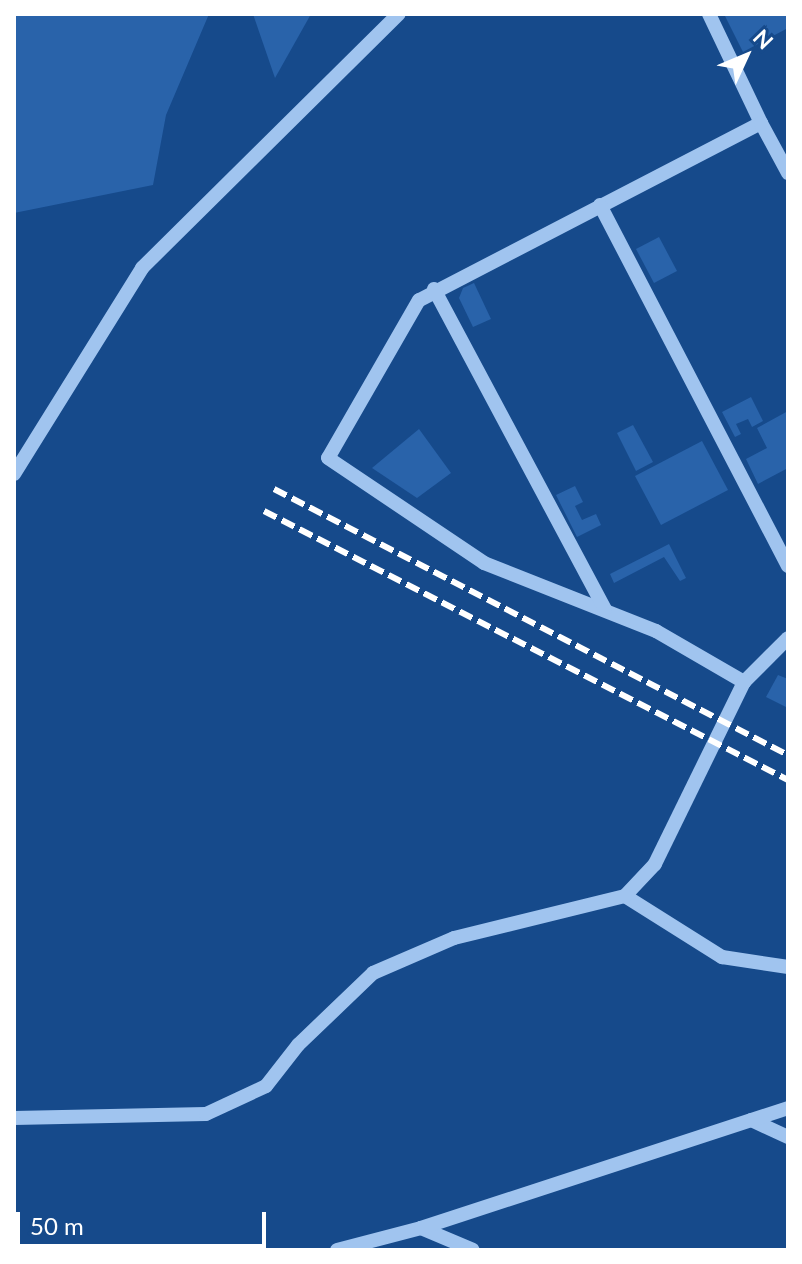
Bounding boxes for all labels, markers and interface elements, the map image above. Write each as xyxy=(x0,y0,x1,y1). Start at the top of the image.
north arrow xyxy=(706,16,786,96)
text: N xyxy=(748,23,779,54)
scale bar xyxy=(20,1196,270,1246)
text: 50 m xyxy=(30,1211,84,1240)

